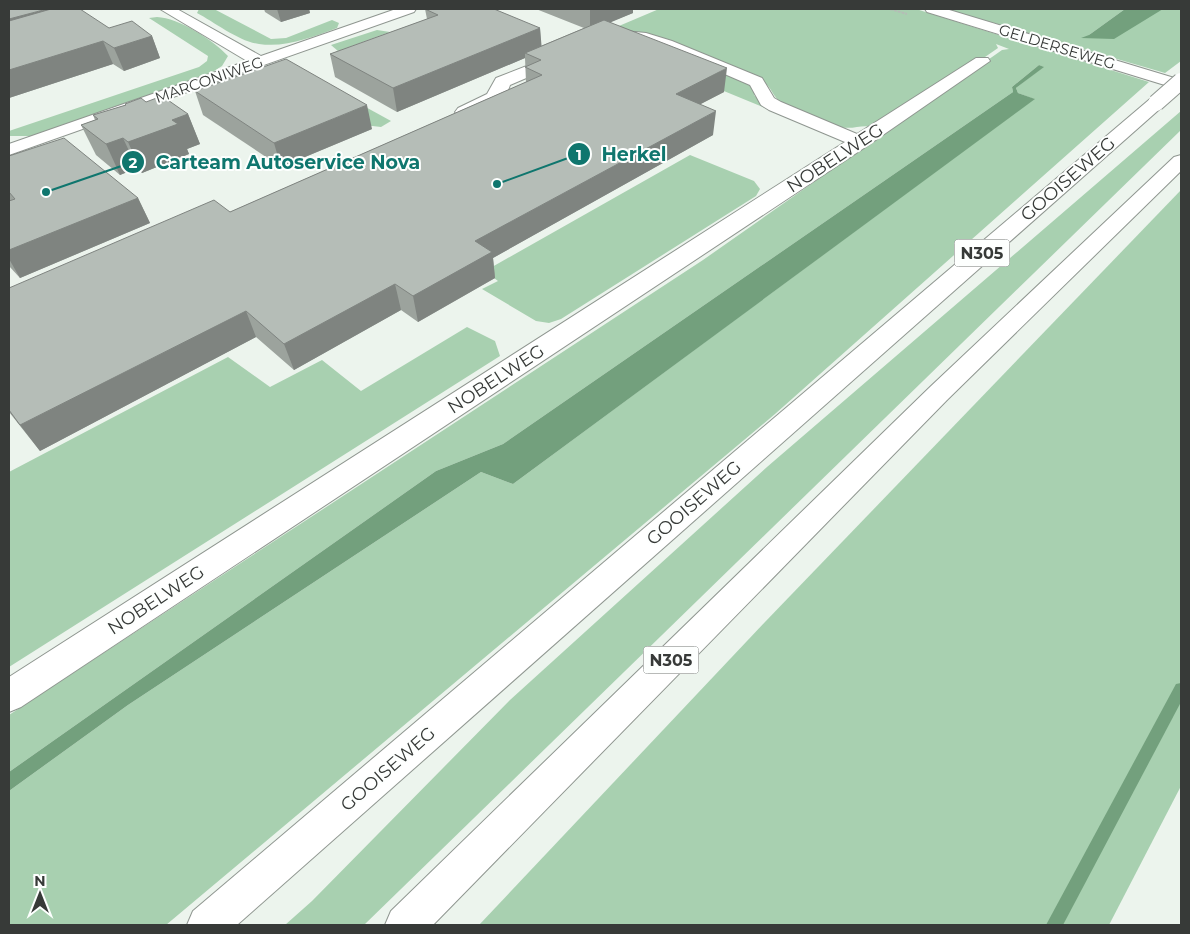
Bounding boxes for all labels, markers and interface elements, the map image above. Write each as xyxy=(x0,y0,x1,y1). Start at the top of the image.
street label: GELDERSEWEG xyxy=(997,20,1118,73)
street label: MARCONIWEG xyxy=(152,52,265,107)
street label: NOBELWEG xyxy=(783,119,887,197)
street label: GOOISEWEG xyxy=(1016,132,1120,226)
callout: Herkel xyxy=(566,137,676,171)
text: Herkel xyxy=(601,143,667,166)
callout: Carteam Autoservice Nova xyxy=(121,145,431,179)
text: 1 xyxy=(576,145,582,164)
text: Carteam Autoservice Nova xyxy=(156,151,420,174)
text: 2 xyxy=(129,153,138,172)
road number: N305 xyxy=(954,240,1010,266)
street label: NOBELWEG xyxy=(444,340,548,418)
street label: GOOISEWEG xyxy=(642,456,746,550)
street label: NOBELWEG xyxy=(104,561,208,639)
road number: N305 xyxy=(644,646,698,674)
street label: GOOISEWEG xyxy=(336,722,440,816)
north arrow xyxy=(15,869,65,919)
text: N xyxy=(34,872,46,890)

